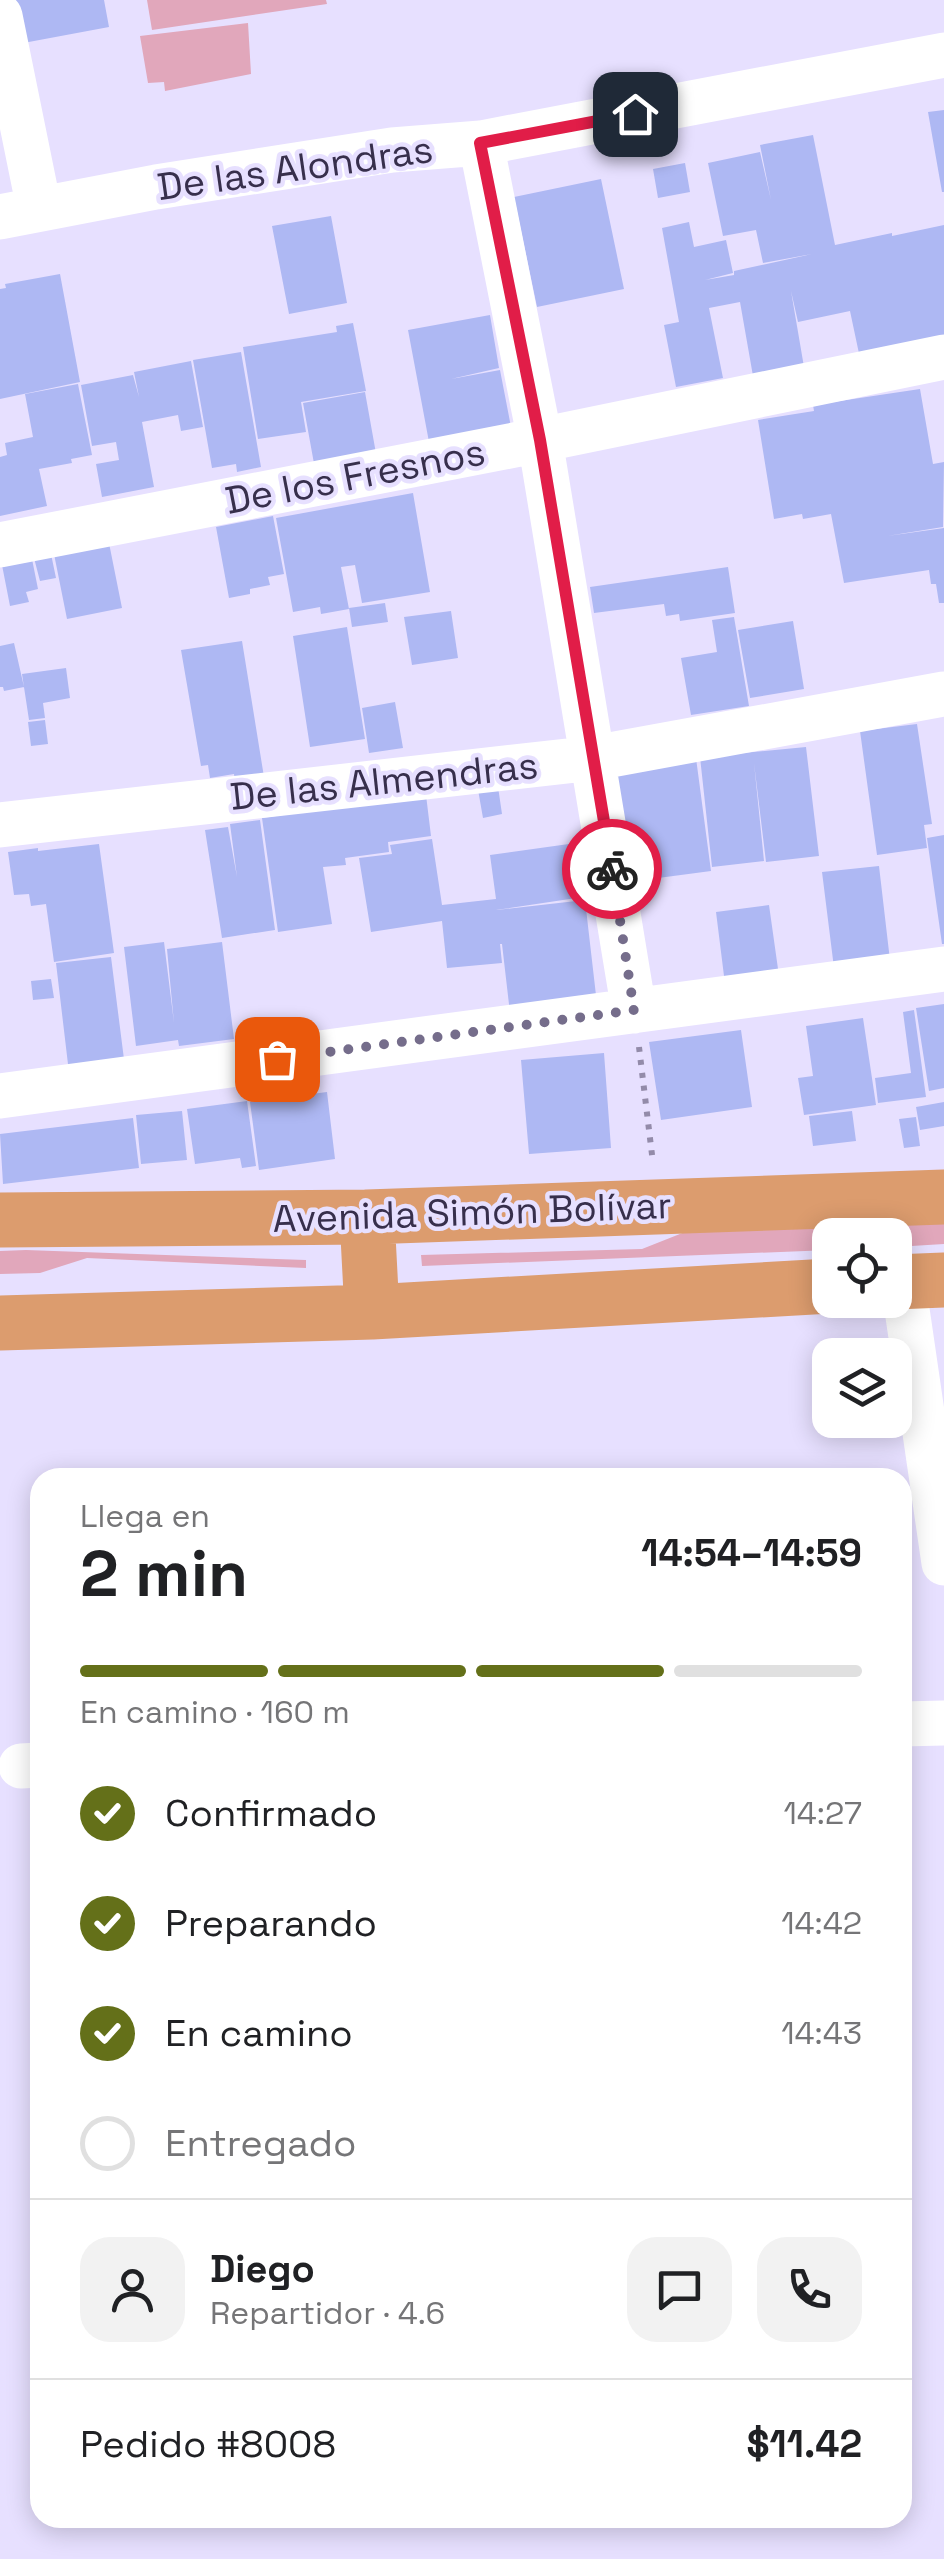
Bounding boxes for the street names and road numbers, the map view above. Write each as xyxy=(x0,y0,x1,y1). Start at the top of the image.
street label: De las Alondras xyxy=(154,125,436,211)
street label: De los Fresnos xyxy=(221,427,489,525)
street label: De las Almendras xyxy=(228,741,540,821)
street label: Avenida Simón Bolívar xyxy=(272,1181,672,1243)

